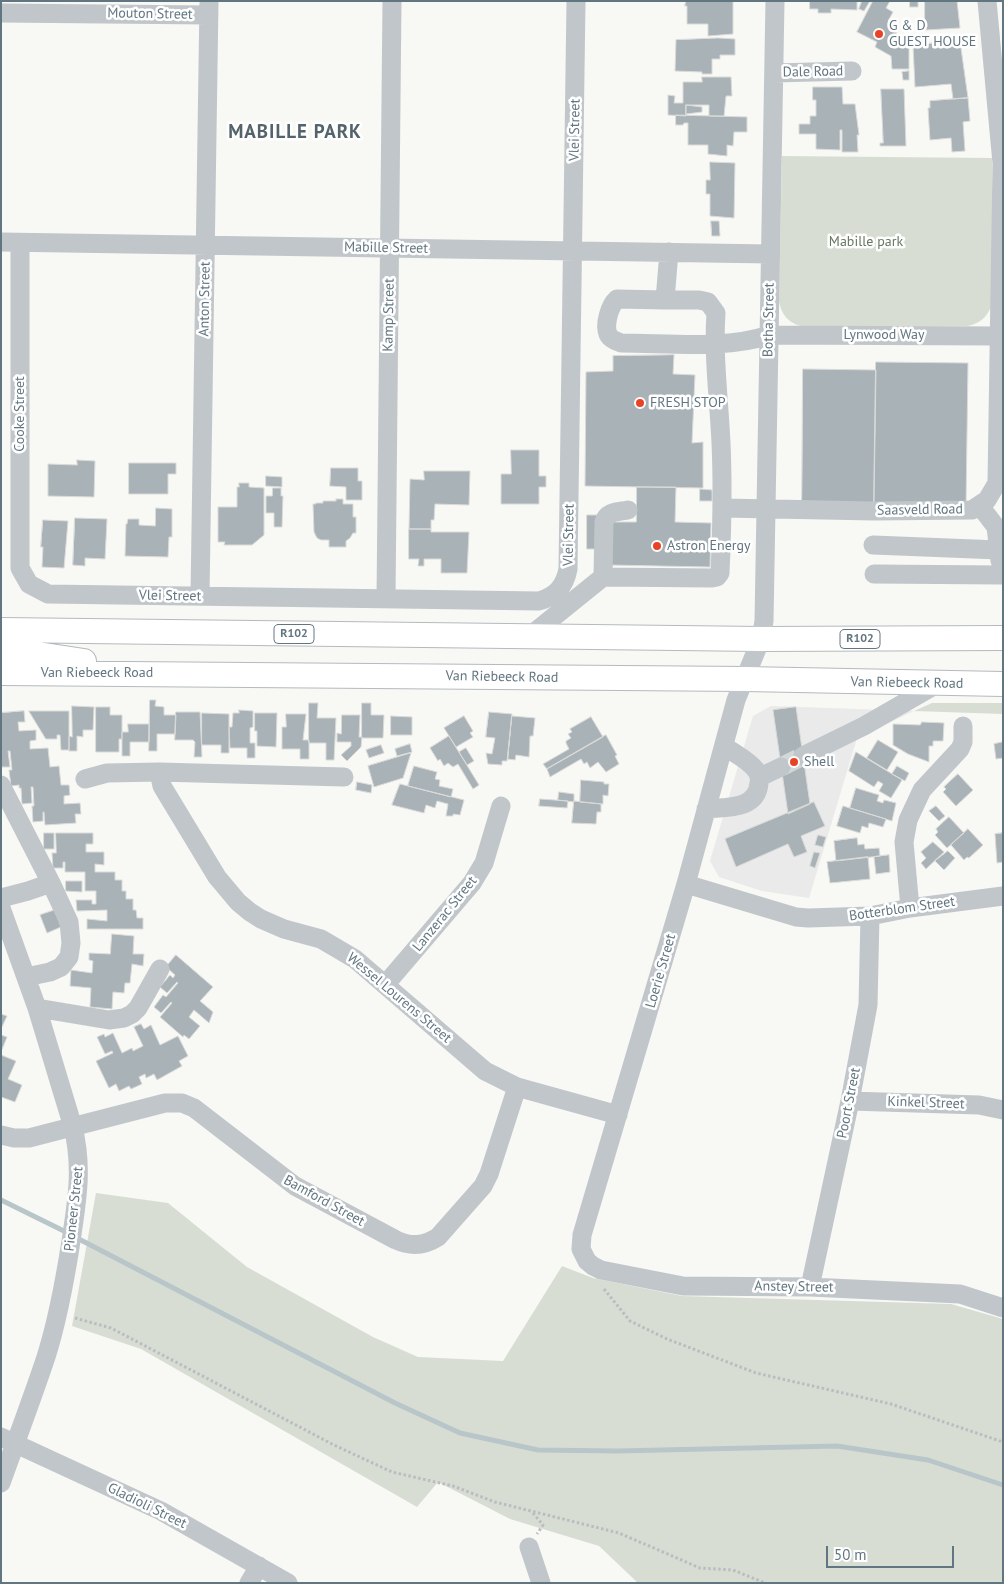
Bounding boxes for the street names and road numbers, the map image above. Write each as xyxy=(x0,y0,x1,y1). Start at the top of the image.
street label: Mouton Street xyxy=(107,5,193,23)
street label: Dale Road xyxy=(783,63,843,81)
street label: Vlei Street xyxy=(566,99,584,161)
street label: Mabille Street xyxy=(344,239,428,257)
street label: Anton Street xyxy=(196,261,214,337)
street label: Kamp Street xyxy=(380,278,398,352)
street label: Botha Street xyxy=(760,283,778,357)
street label: Lynwood Way xyxy=(844,327,924,343)
street label: Cooke Street xyxy=(12,376,28,452)
street label: Saasveld Road xyxy=(877,501,963,519)
street label: Vlei Street xyxy=(560,504,578,566)
street label: Vlei Street xyxy=(139,587,201,605)
road number: R102 xyxy=(274,624,314,644)
road number: R102 xyxy=(840,630,880,648)
street label: Van Riebeeck Road xyxy=(41,665,153,681)
street label: Van Riebeeck Road xyxy=(446,668,558,686)
street label: Van Riebeeck Road xyxy=(851,674,963,692)
street label: Lanzerac Street xyxy=(409,873,481,955)
street label: Botterblom Street xyxy=(848,893,956,925)
street label: Loerie Street xyxy=(642,932,680,1010)
street label: Wessel Lourens Street xyxy=(343,949,455,1047)
street label: Poort Street xyxy=(834,1066,864,1140)
street label: Kinkel Street xyxy=(887,1093,965,1113)
street label: Pioneer Street xyxy=(61,1166,87,1252)
street label: Bamford Street xyxy=(281,1172,367,1230)
street label: Anstey Street xyxy=(754,1278,834,1296)
street label: Gladioli Street xyxy=(105,1480,189,1532)

